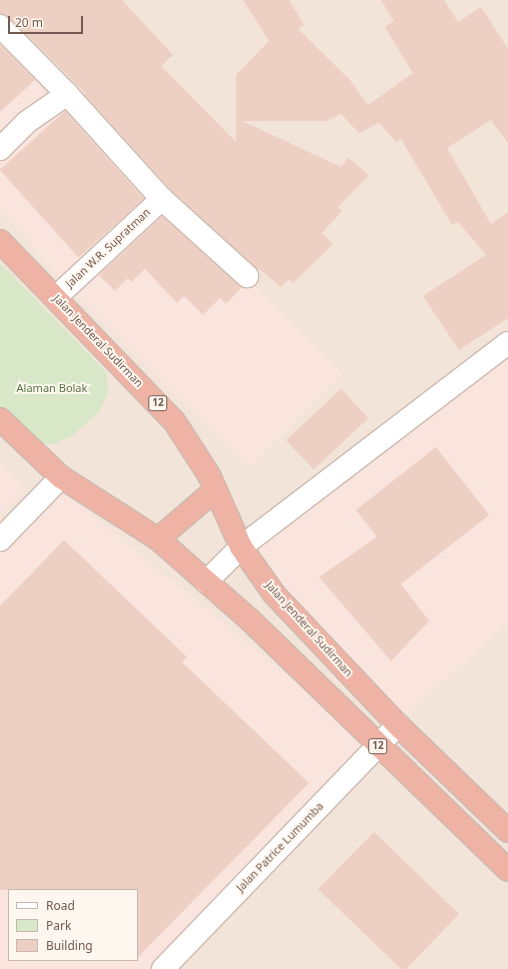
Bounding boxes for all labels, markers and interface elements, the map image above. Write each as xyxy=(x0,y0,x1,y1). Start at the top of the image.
scale bar xyxy=(10,8,85,34)
text: 20 m xyxy=(15,14,43,31)
street label: Jalan W.R. Supratman xyxy=(63,206,153,290)
street label: Jalan Jenderal Sudirman xyxy=(50,292,146,390)
park label: Alaman Bolak xyxy=(17,381,87,395)
road number: 12 xyxy=(148,395,168,411)
street label: Jalan Jenderal Sudirman xyxy=(263,579,355,679)
road number: 12 xyxy=(368,738,388,754)
street label: Jalan Patrice Lumumba xyxy=(234,800,326,894)
legend xyxy=(8,889,138,961)
text: Road xyxy=(46,897,75,914)
text: Park xyxy=(46,917,71,934)
text: Building xyxy=(46,937,93,954)

